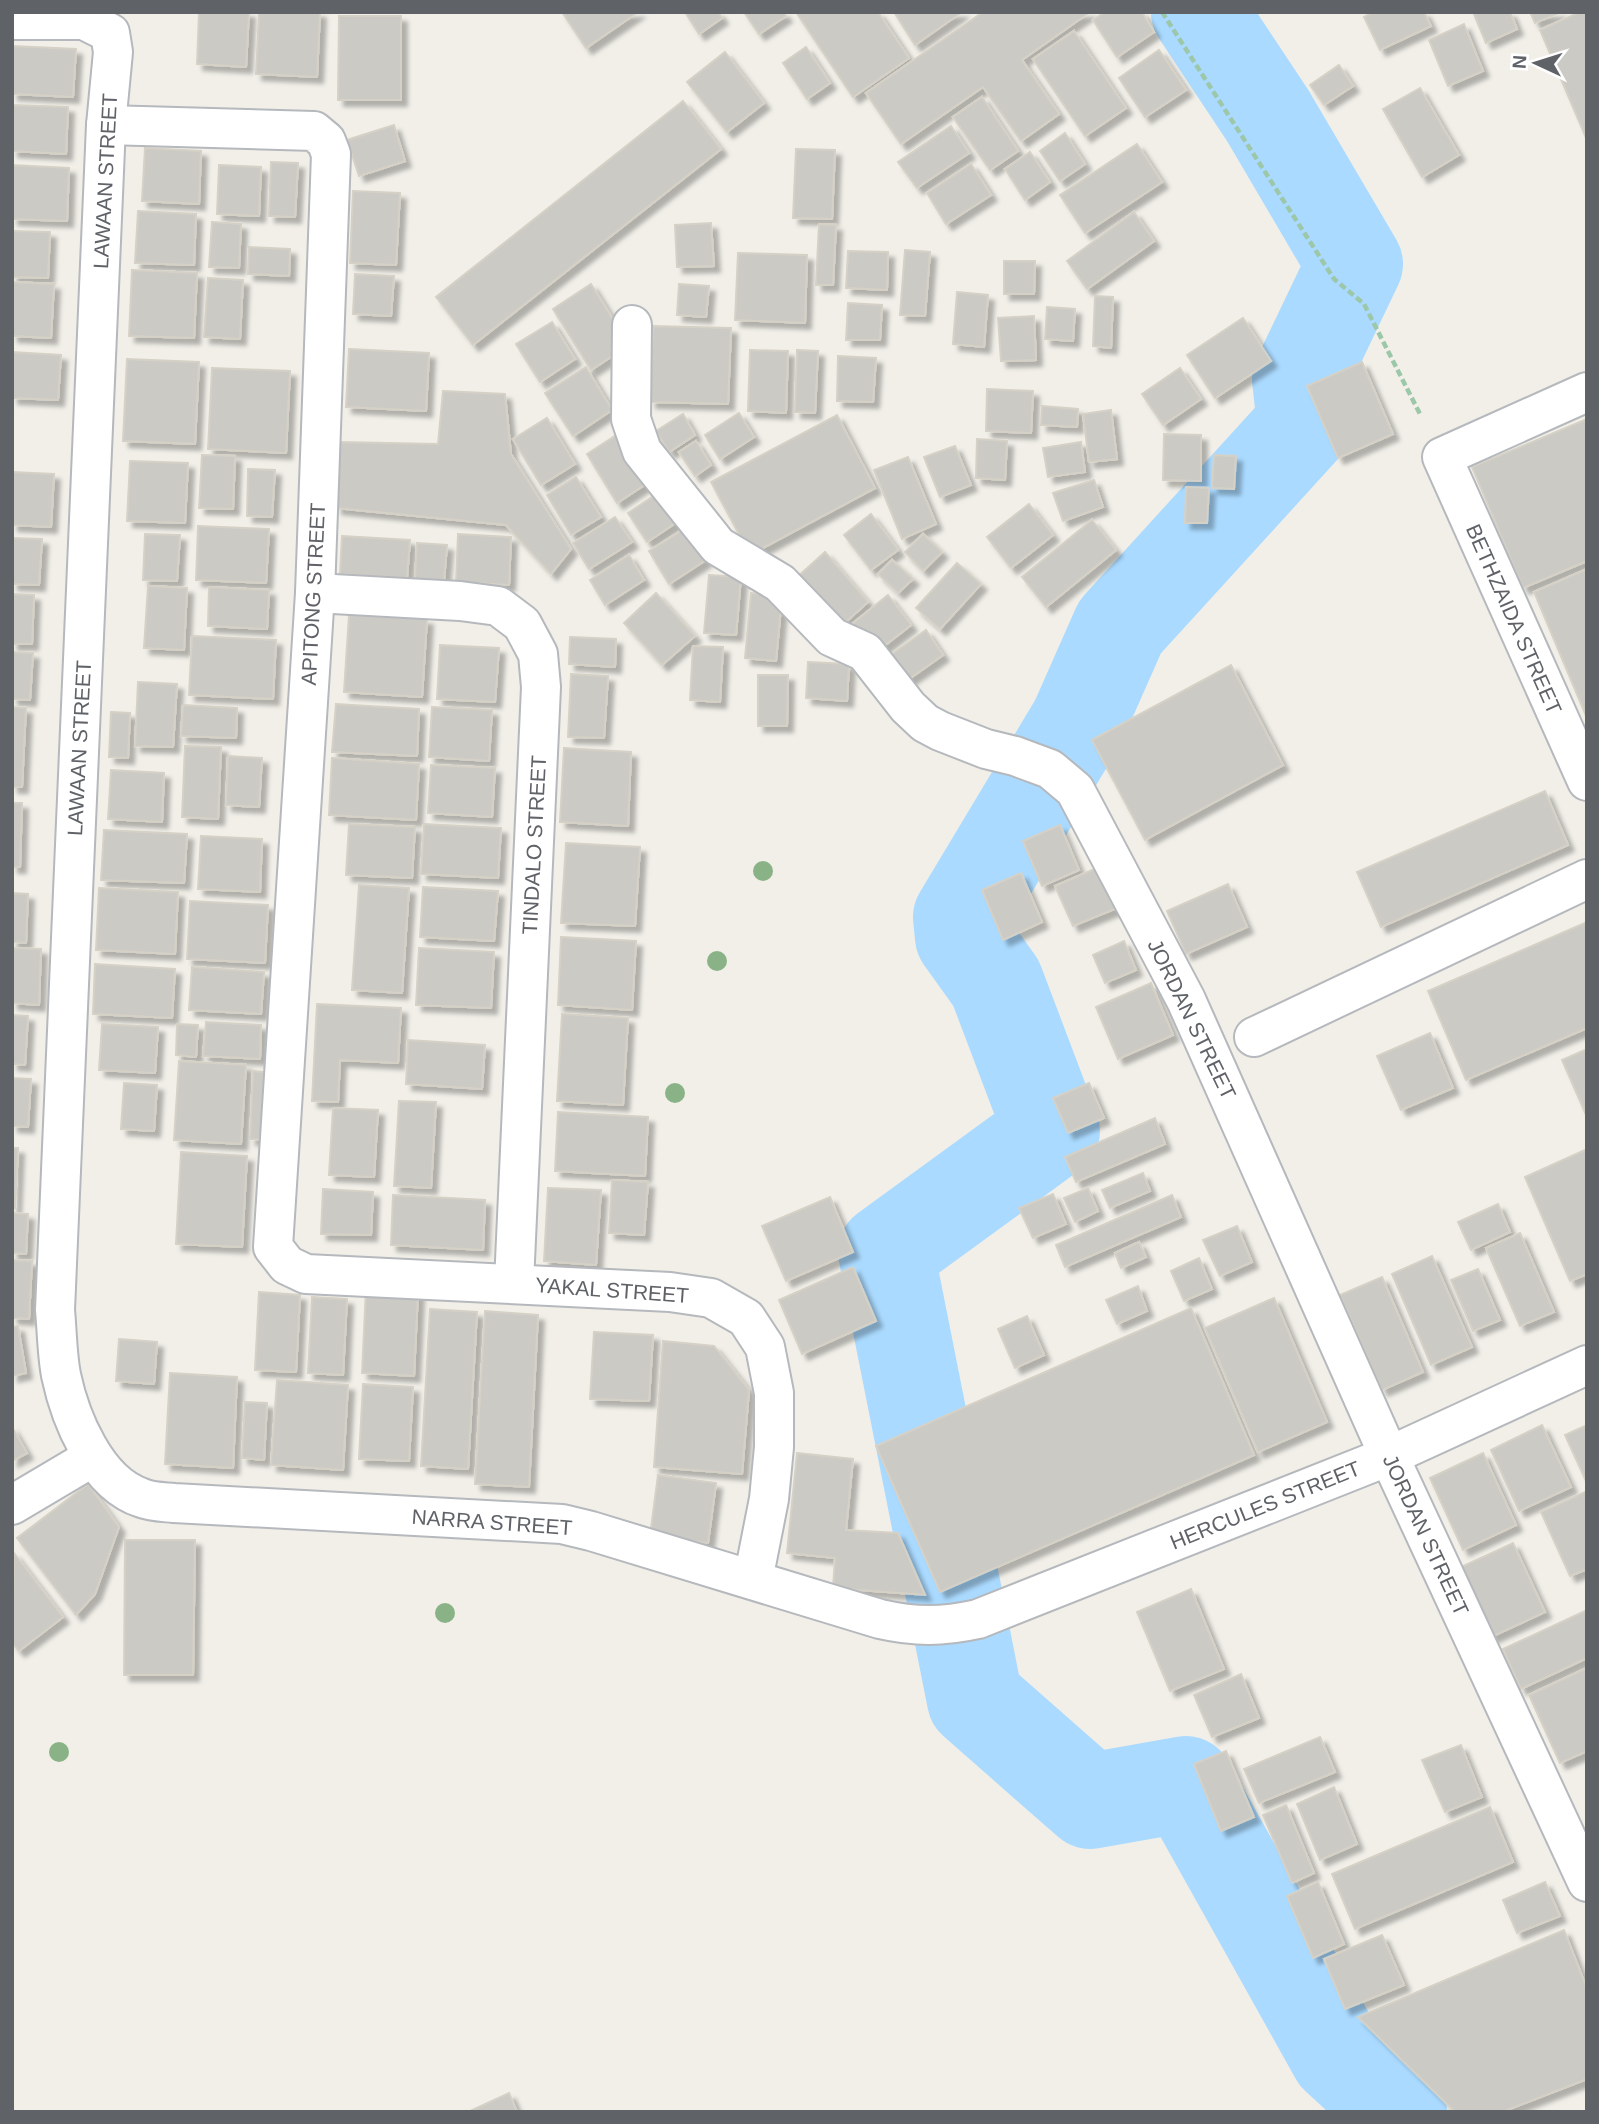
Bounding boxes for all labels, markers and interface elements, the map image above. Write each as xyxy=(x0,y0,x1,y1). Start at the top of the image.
north arrow xyxy=(1501,28,1571,98)
text: N xyxy=(1509,54,1530,69)
street label: LAWAAN STREET xyxy=(89,92,121,269)
street label: APITONG STREET xyxy=(297,502,329,686)
street label: BETHZAIDA STREET xyxy=(1462,521,1566,718)
street label: LAWAAN STREET xyxy=(63,659,95,836)
street label: TINDALO STREET xyxy=(518,755,550,935)
street label: JORDAN STREET xyxy=(1143,935,1241,1103)
street label: YAKAL STREET xyxy=(534,1273,690,1307)
street label: JORDAN STREET xyxy=(1379,1451,1473,1619)
street label: HERCULES STREET xyxy=(1167,1456,1364,1554)
street label: NARRA STREET xyxy=(411,1505,573,1539)

